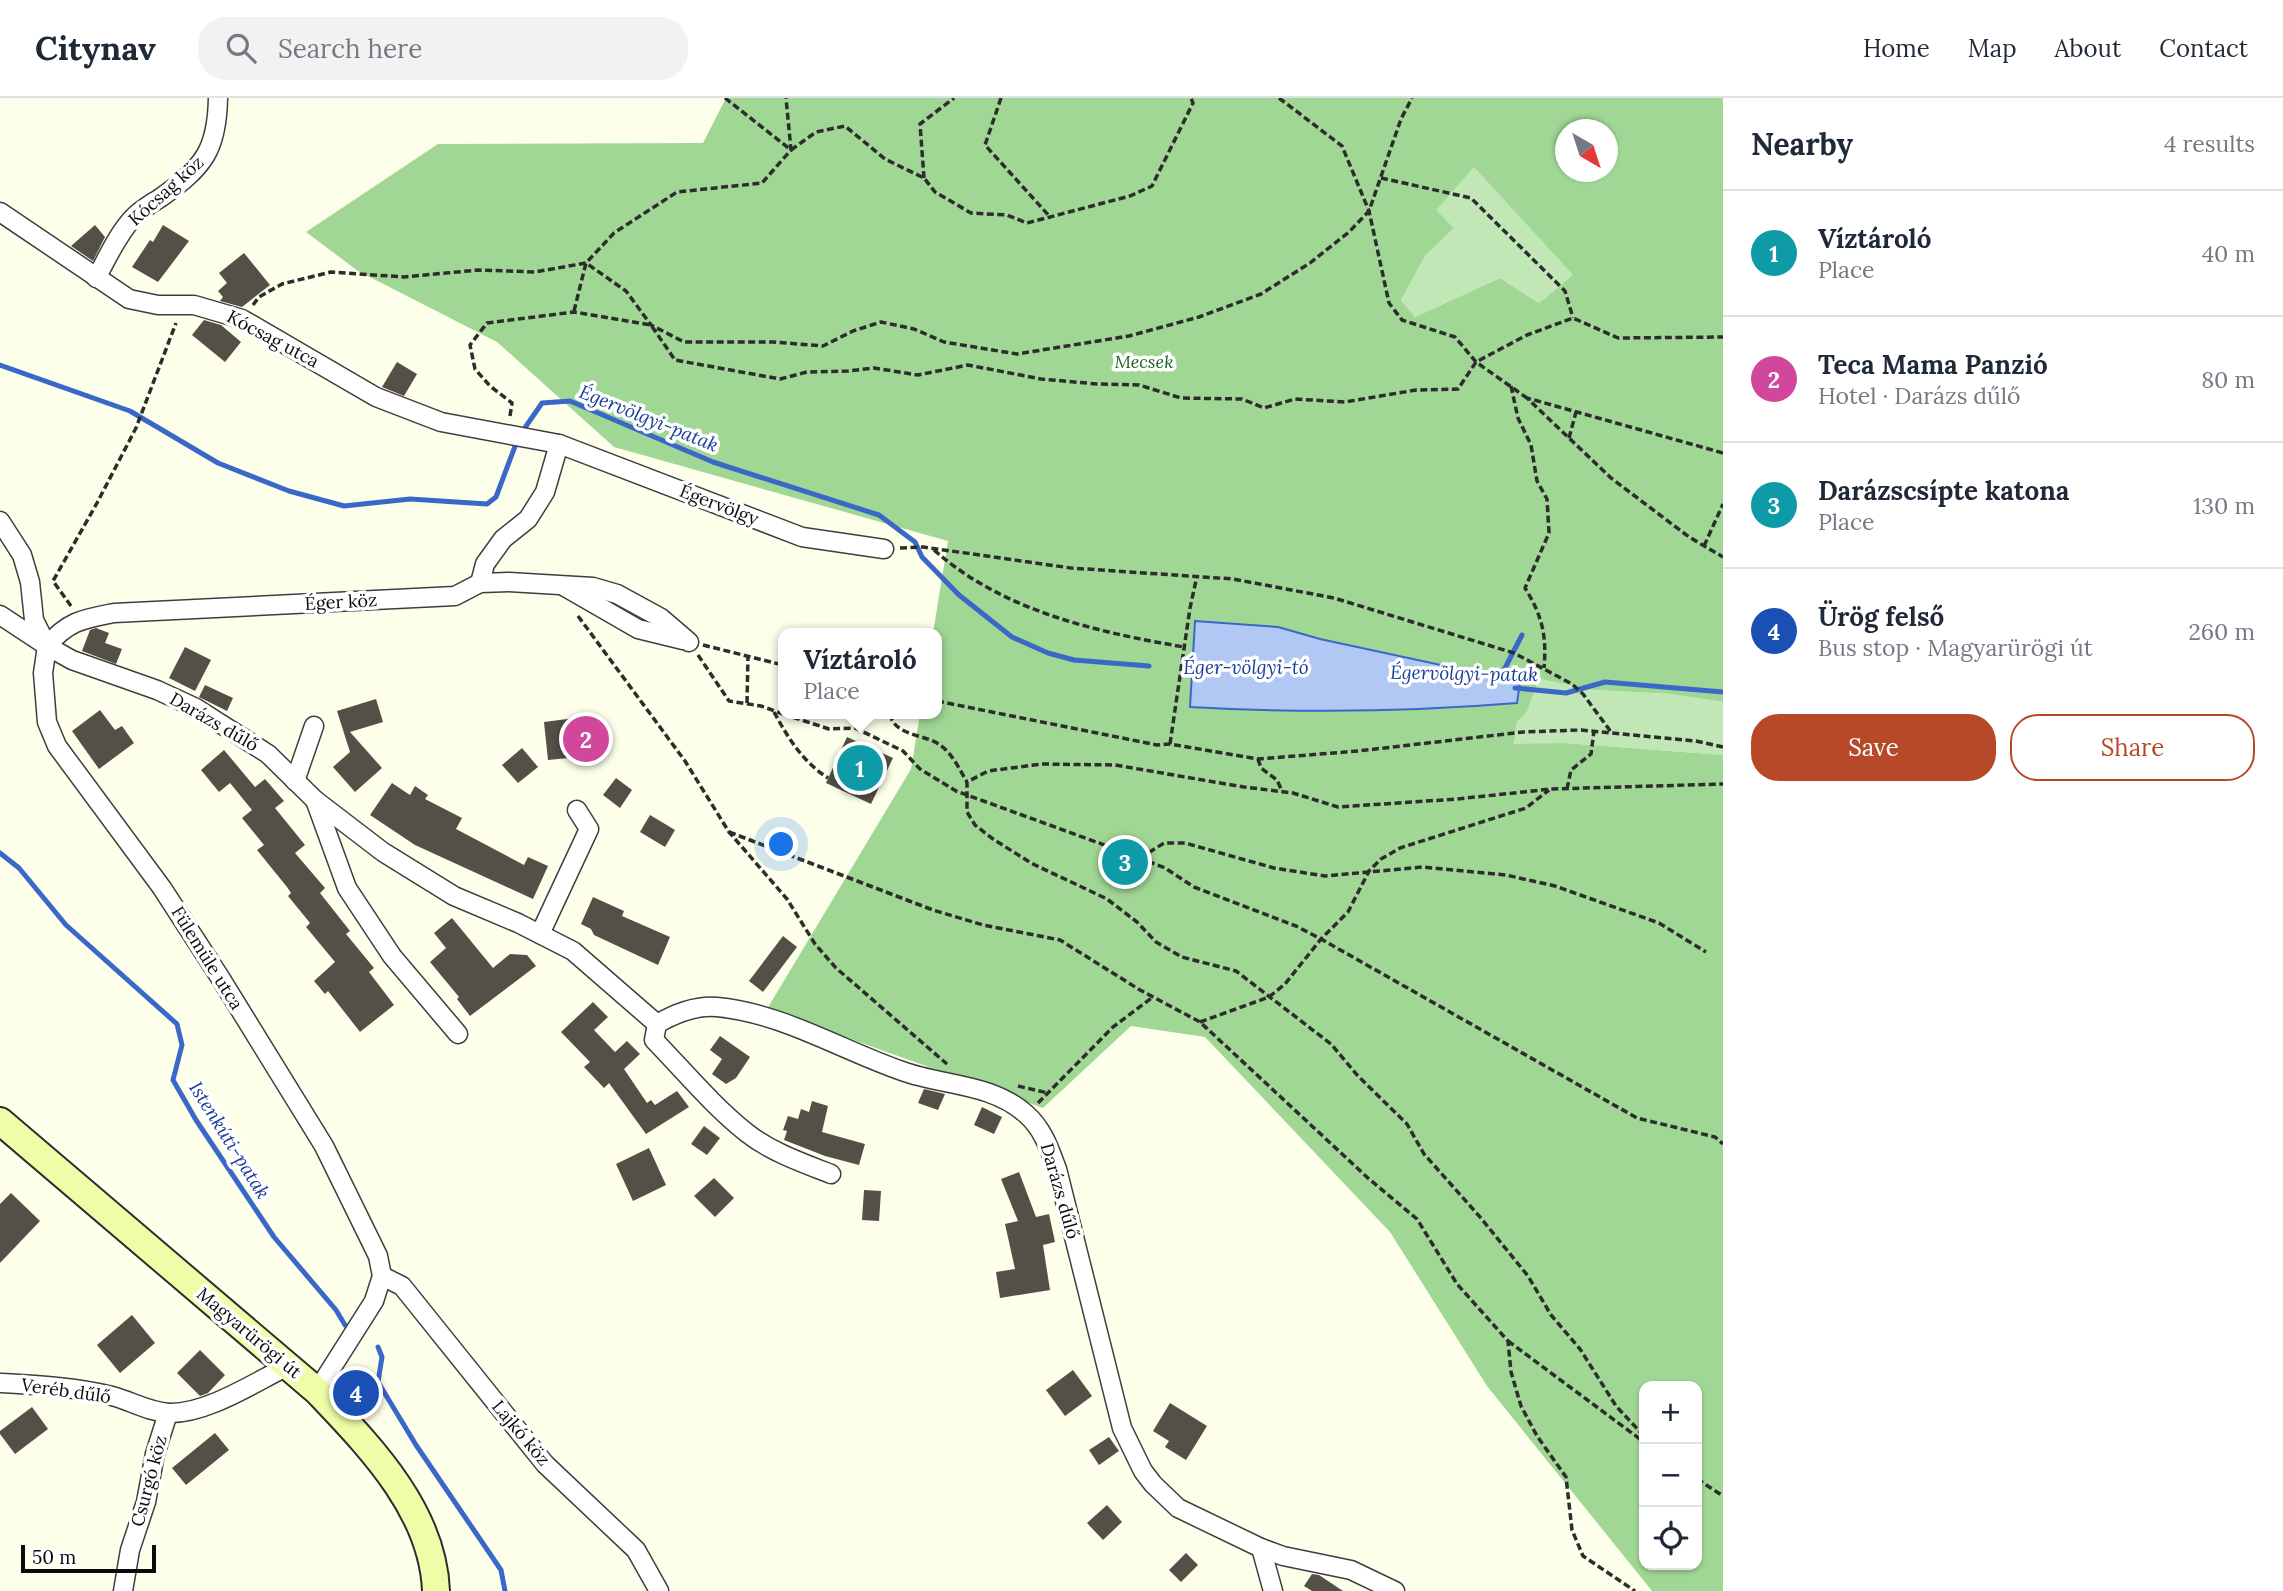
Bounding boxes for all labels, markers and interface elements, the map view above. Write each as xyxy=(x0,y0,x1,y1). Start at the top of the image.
search box xyxy=(198,17,688,80)
text: Citynav xyxy=(35,27,156,69)
icon: search xyxy=(222,29,260,67)
text: Search here xyxy=(278,32,422,65)
text: Home xyxy=(1863,33,1930,64)
text: Map xyxy=(1968,33,2017,64)
text: About xyxy=(2055,33,2121,64)
text: Contact xyxy=(2159,33,2248,64)
north arrow xyxy=(1555,119,1618,182)
text: Nearby xyxy=(1751,125,1853,163)
text: 4 results xyxy=(2164,129,2255,158)
street label: Kócsag köz xyxy=(123,151,208,231)
text: Víztároló xyxy=(1818,222,1931,255)
text: 1 xyxy=(1769,239,1779,268)
text: 40 m xyxy=(2202,239,2255,268)
text: Place xyxy=(1818,255,1875,284)
street label: Kócsag utca xyxy=(223,305,323,372)
text: Teca Mama Panzió xyxy=(1818,348,2048,381)
park label: Mecsek xyxy=(1114,350,1174,373)
text: 2 xyxy=(1768,365,1780,394)
text: 80 m xyxy=(2201,365,2255,394)
water label: Égervölgyi-patak xyxy=(576,379,722,457)
text: Hotel · Darázs dűlő xyxy=(1818,381,2021,410)
text: Darázscsípte katona xyxy=(1818,474,2069,507)
street label: Égervölgy xyxy=(676,479,762,530)
text: 3 xyxy=(1768,491,1780,520)
text: 130 m xyxy=(2193,491,2255,520)
text: Place xyxy=(1818,507,1875,536)
street label: Éger köz xyxy=(304,588,378,615)
text: Ürög felső xyxy=(1818,600,1944,633)
text: 4 xyxy=(1768,617,1780,646)
text: 260 m xyxy=(2188,617,2255,646)
popup xyxy=(778,628,942,719)
text: Bus stop · Magyarürögi út xyxy=(1818,633,2093,662)
text: Víztároló xyxy=(803,643,917,676)
water label: Éger-völgyi-tó xyxy=(1183,655,1309,679)
water label: Égervölgyi-patak xyxy=(1390,660,1538,686)
text: Place xyxy=(803,676,860,705)
street label: Darázs dűlő xyxy=(166,687,263,756)
pin: 2 xyxy=(563,713,609,765)
button: Save xyxy=(1751,714,1996,781)
button: Share xyxy=(2010,714,2255,781)
pin: 1 xyxy=(837,742,883,794)
your location xyxy=(764,827,798,861)
pin: 3 xyxy=(1102,836,1148,888)
street label: Fülemüle utca xyxy=(166,902,248,1014)
water label: Istenkúti-patak xyxy=(184,1077,276,1203)
street label: Darázs dűlő xyxy=(1036,1140,1085,1242)
street label: Magyarürögi út xyxy=(192,1282,306,1383)
pin: 4 xyxy=(333,1367,379,1419)
street label: Veréb dűlő xyxy=(19,1373,112,1408)
map controls xyxy=(1639,1381,1702,1570)
button: + xyxy=(1639,1381,1702,1444)
street label: Lajkó köz xyxy=(487,1395,556,1470)
street label: Csurgó köz xyxy=(125,1433,172,1529)
button: − xyxy=(1639,1444,1702,1507)
button: locate xyxy=(1639,1507,1702,1570)
scale bar xyxy=(21,1542,156,1574)
text: 50 m xyxy=(32,1545,76,1569)

